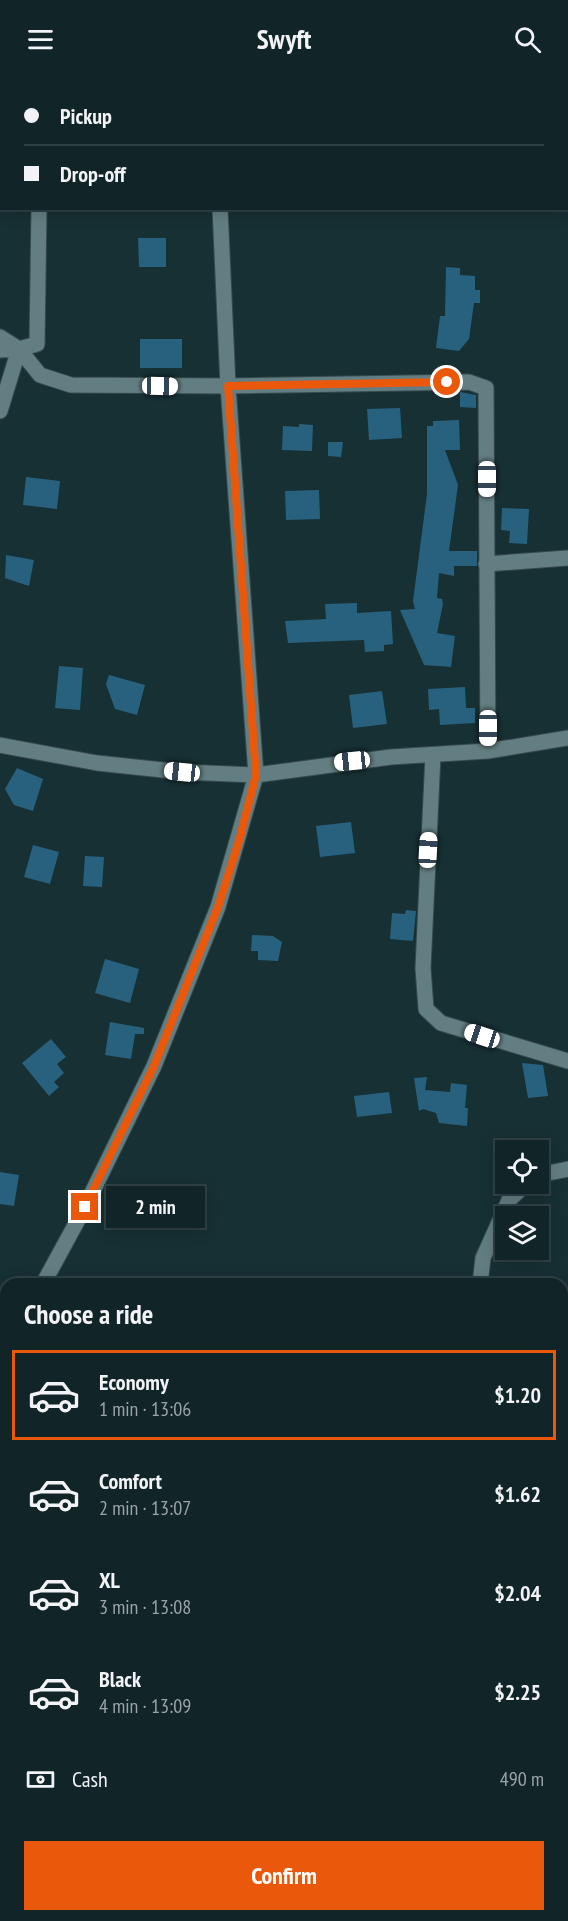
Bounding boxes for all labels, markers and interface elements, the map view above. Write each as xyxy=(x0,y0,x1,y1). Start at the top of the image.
text: Swyft xyxy=(257,22,311,56)
icon: menu xyxy=(24,23,57,56)
icon: search xyxy=(511,23,544,56)
text: Pickup xyxy=(60,102,112,130)
text: Drop-off xyxy=(60,160,126,188)
route start xyxy=(433,368,460,395)
car xyxy=(142,377,178,395)
car xyxy=(478,461,496,497)
car xyxy=(479,710,497,746)
car xyxy=(333,750,371,772)
car xyxy=(163,761,201,783)
car xyxy=(418,832,438,868)
car xyxy=(462,1022,502,1050)
map controls xyxy=(495,1140,549,1260)
button: locate xyxy=(495,1140,549,1194)
callout: 2 min xyxy=(106,1186,205,1228)
route end xyxy=(71,1193,98,1220)
text: 2 min xyxy=(135,1194,176,1220)
button: layers xyxy=(495,1206,549,1260)
text: Choose a ride xyxy=(24,1297,153,1331)
icon: car xyxy=(27,1368,81,1422)
text: Economy xyxy=(99,1368,169,1396)
text: $1.20 xyxy=(494,1381,541,1409)
text: 1 min · 13:06 xyxy=(99,1396,191,1422)
icon: car xyxy=(27,1467,81,1521)
text: Comfort xyxy=(99,1467,162,1495)
text: $1.62 xyxy=(494,1480,541,1508)
text: 2 min · 13:07 xyxy=(99,1495,191,1521)
icon: car xyxy=(27,1566,81,1620)
text: XL xyxy=(99,1566,120,1594)
text: $2.04 xyxy=(494,1579,541,1607)
text: 3 min · 13:08 xyxy=(99,1594,191,1620)
icon: car xyxy=(27,1665,81,1719)
text: Black xyxy=(99,1665,141,1693)
text: $2.25 xyxy=(494,1678,541,1706)
text: 4 min · 13:09 xyxy=(99,1693,191,1719)
icon: cash xyxy=(24,1763,57,1796)
text: Cash xyxy=(72,1765,108,1793)
text: 490 m xyxy=(500,1766,544,1792)
button: Confirm xyxy=(24,1841,544,1910)

